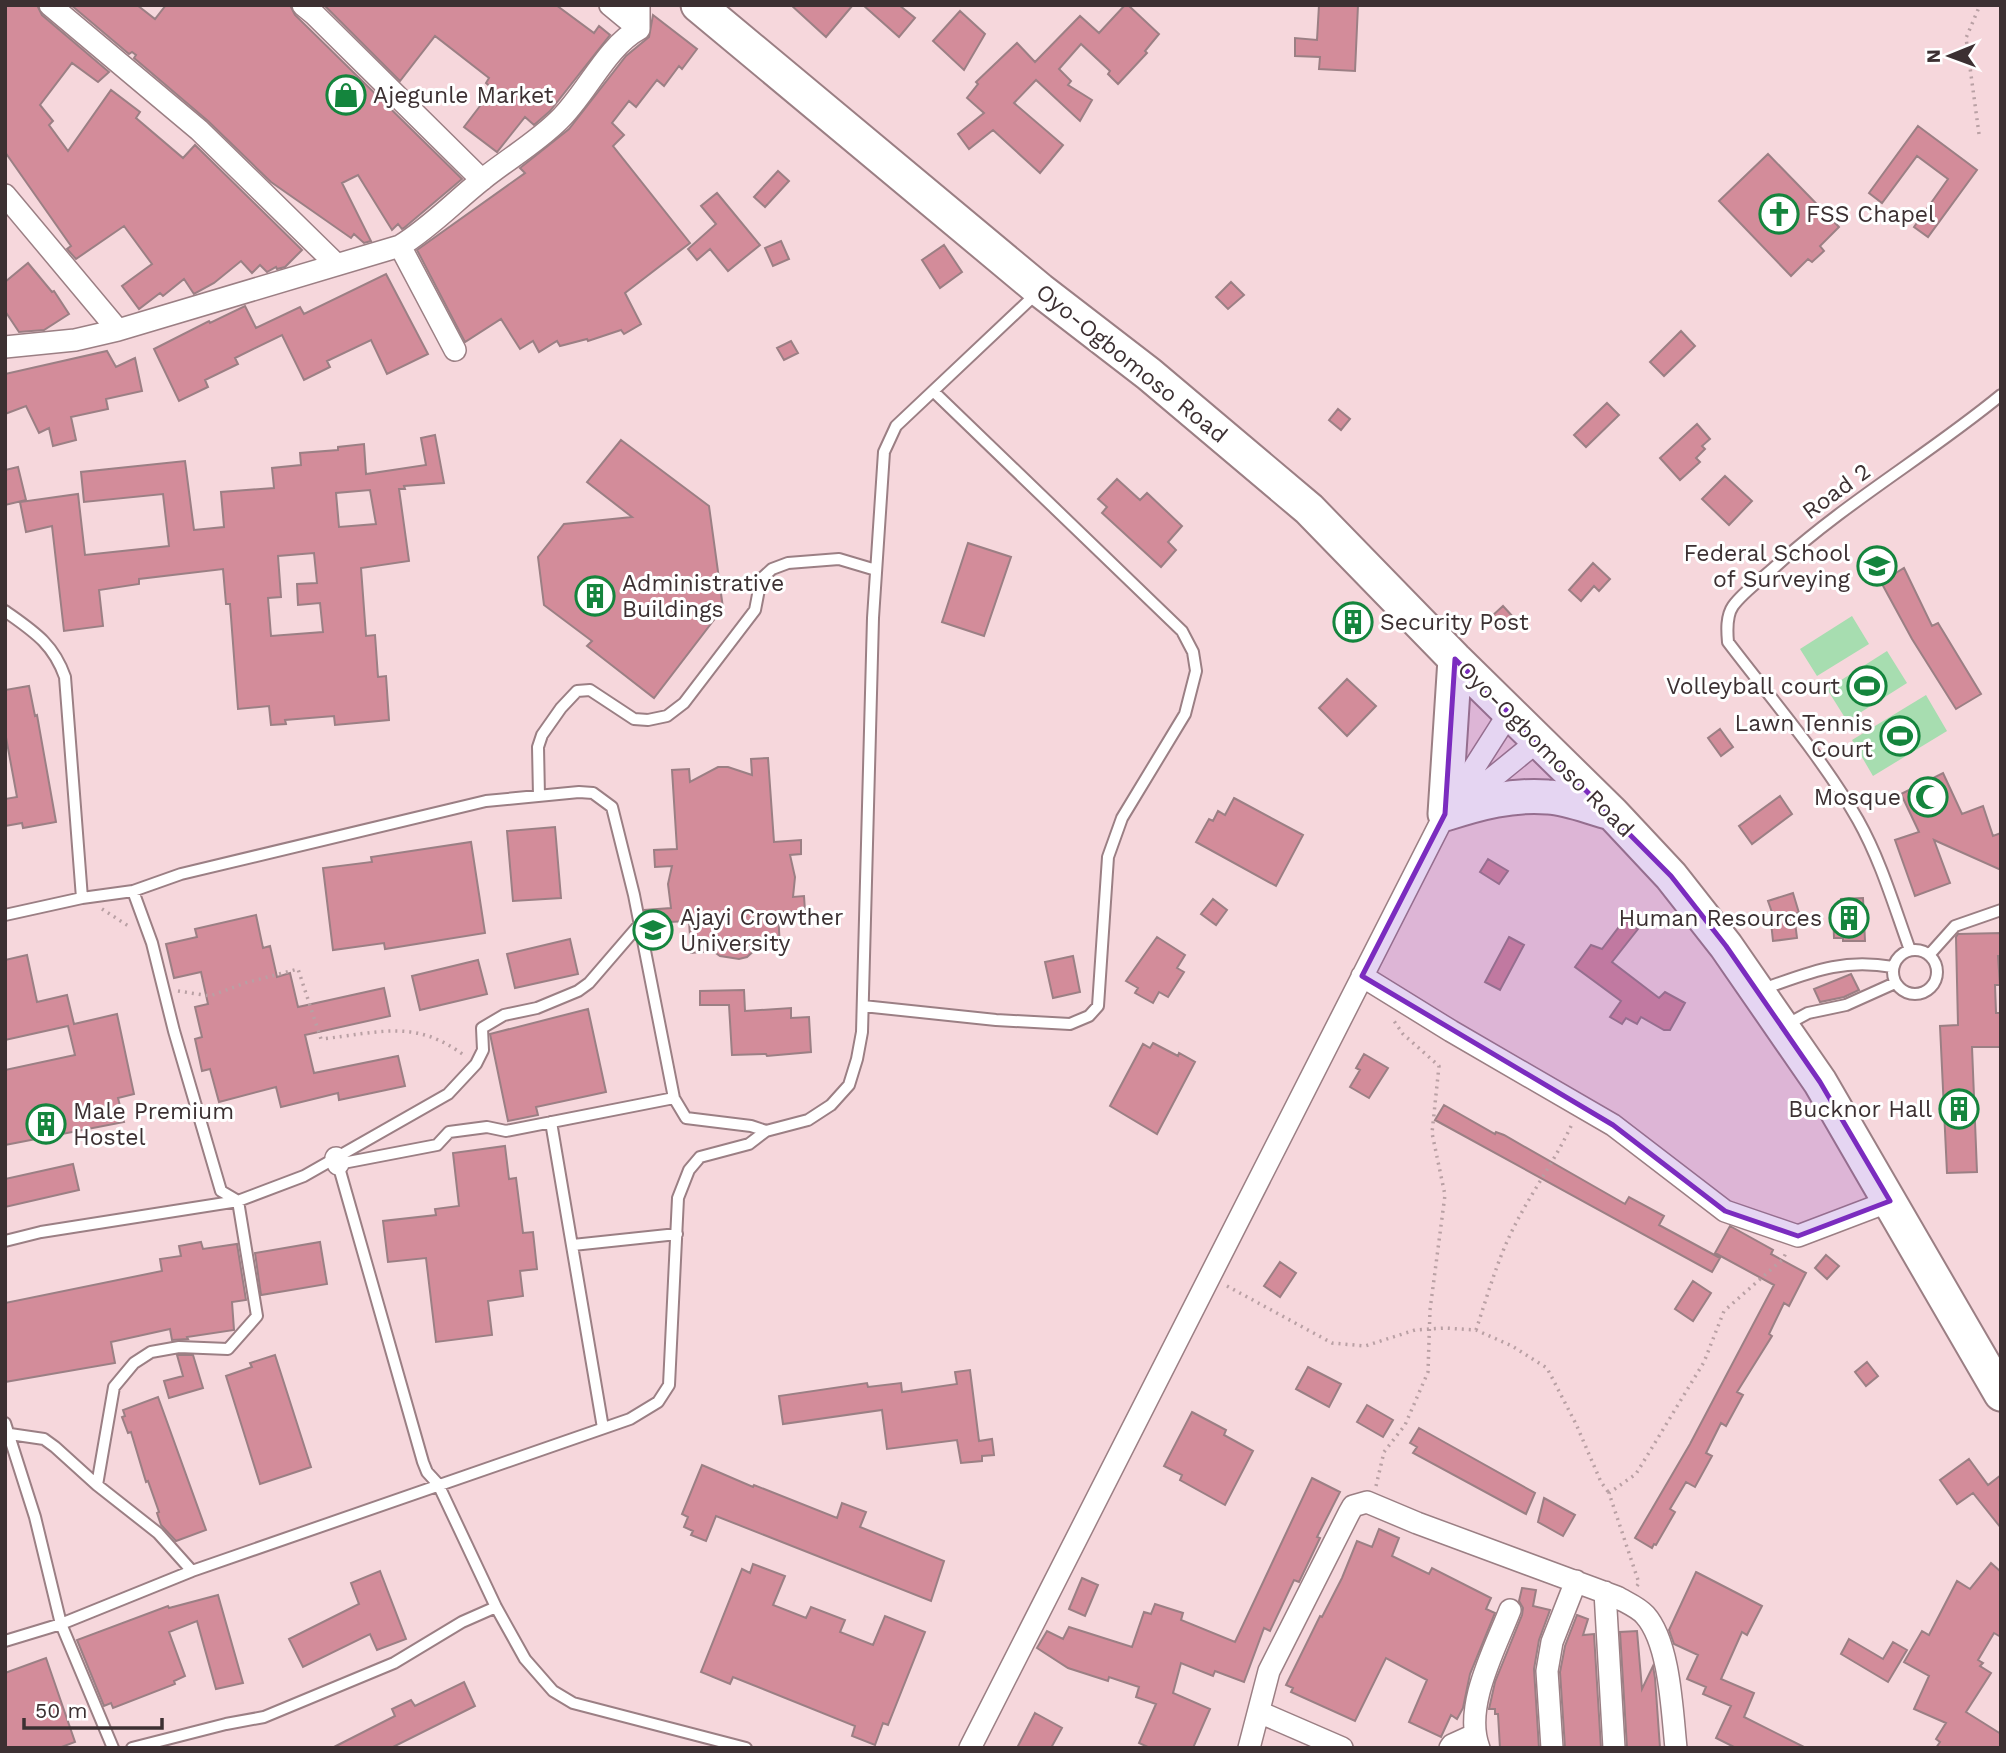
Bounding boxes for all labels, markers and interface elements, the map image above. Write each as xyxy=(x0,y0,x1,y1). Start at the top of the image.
north arrow xyxy=(1915,21,1985,91)
text: N xyxy=(1922,49,1945,64)
shop icon: Ajegunle Market xyxy=(325,74,367,116)
place label: Ajegunle Market xyxy=(373,82,554,109)
church icon: FSS Chapel xyxy=(1758,193,1800,235)
place label: FSS Chapel xyxy=(1806,201,1935,228)
street label: Oyo-Ogbomoso Road xyxy=(1031,278,1233,449)
street label: Road 2 xyxy=(1797,458,1876,525)
place label: Federal School of Surveying xyxy=(1684,540,1851,593)
school or university icon: Federal School of Surveying xyxy=(1856,545,1898,587)
place label: Administrative Buildings xyxy=(622,570,784,623)
building icon: Administrative Buildings xyxy=(574,575,616,617)
building icon: Security Post xyxy=(1332,601,1374,643)
place label: Security Post xyxy=(1380,609,1529,636)
street label: Oyo-Ogbomoso Road xyxy=(1452,656,1639,843)
sports icon: Volleyball court xyxy=(1846,665,1888,707)
place label: Volleyball court xyxy=(1666,673,1840,700)
place label: Lawn Tennis Court xyxy=(1734,710,1873,763)
sports icon: Lawn Tennis Court xyxy=(1879,715,1921,757)
mosque icon: Mosque xyxy=(1907,776,1949,818)
place label: Mosque xyxy=(1814,784,1901,811)
building icon: Human Resources xyxy=(1828,897,1870,939)
place label: Ajayi Crowther University xyxy=(680,904,843,957)
place label: Human Resources xyxy=(1619,905,1822,932)
school or university icon: Ajayi Crowther University xyxy=(632,909,674,951)
building icon: Bucknor Hall xyxy=(1938,1088,1980,1130)
place label: Bucknor Hall xyxy=(1788,1096,1932,1123)
place label: Male Premium Hostel xyxy=(73,1098,234,1151)
building icon: Male Premium Hostel xyxy=(25,1103,67,1145)
scale bar xyxy=(24,1686,163,1730)
text: 50 m xyxy=(35,1698,87,1723)

